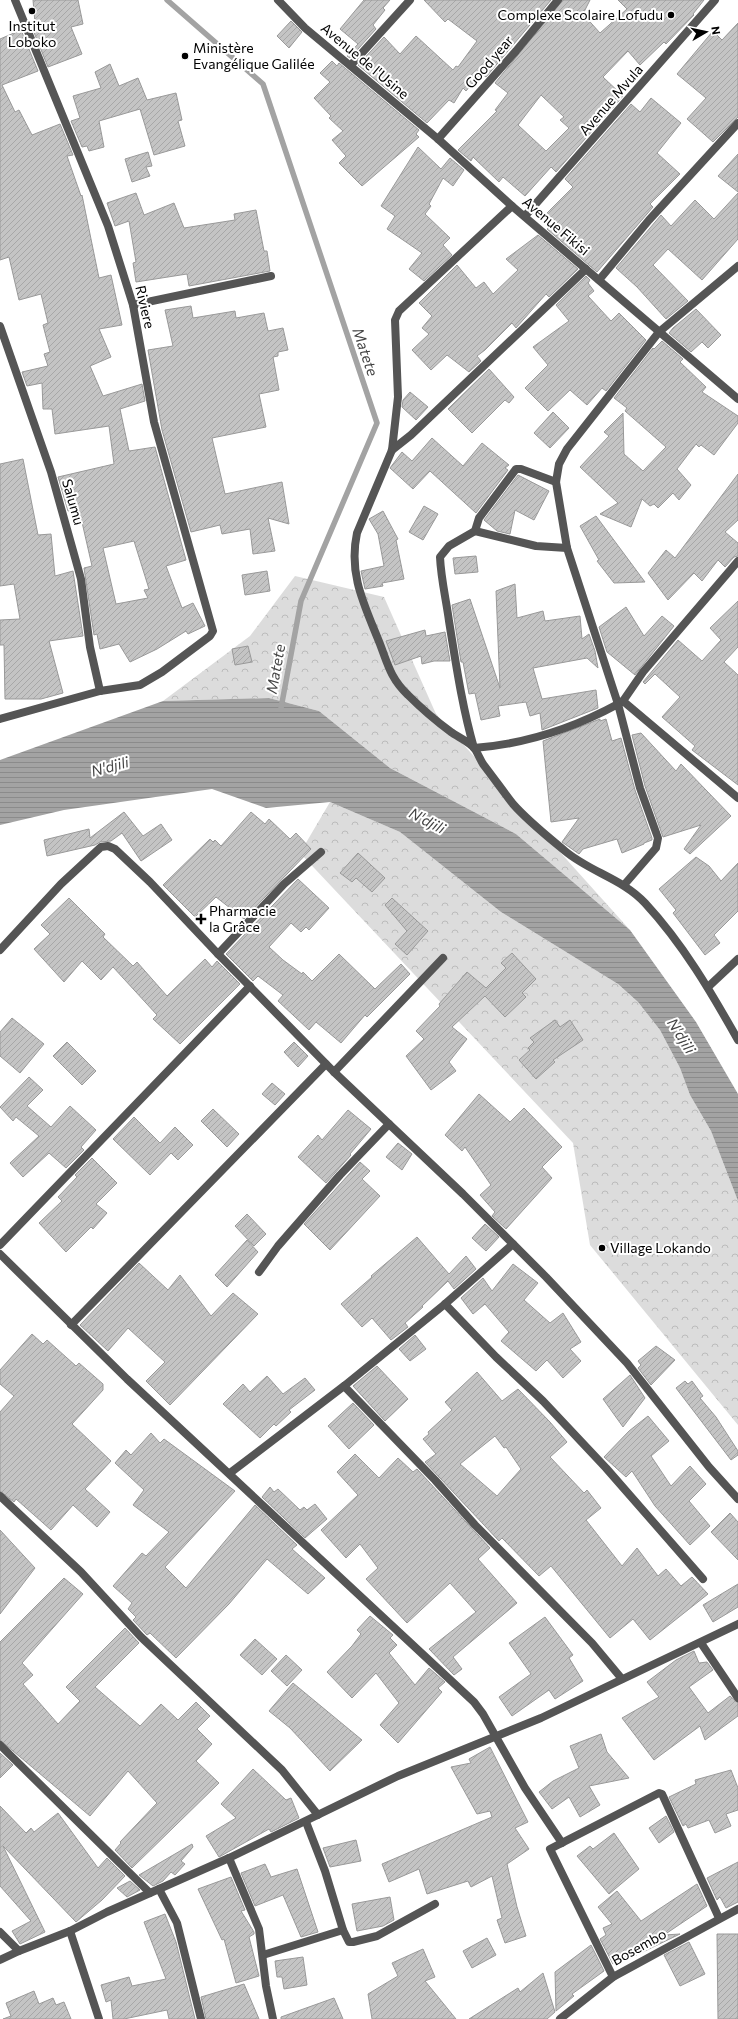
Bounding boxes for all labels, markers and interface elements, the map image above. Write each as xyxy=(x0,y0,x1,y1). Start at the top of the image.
marker: Institut Loboko xyxy=(27,6,37,16)
place label: Complexe Scolaire Lofudu xyxy=(497,6,663,23)
marker: Complexe Scolaire Lofudu xyxy=(666,10,676,20)
north arrow xyxy=(686,12,726,52)
place label: Institut Loboko xyxy=(8,17,56,50)
street label: Avenue de l'Usine xyxy=(318,19,413,102)
text: N xyxy=(709,25,723,35)
street label: Good year xyxy=(461,31,517,92)
place label: Ministère Evangélique Galilée xyxy=(193,39,315,72)
marker: Ministère Evangélique Galilée xyxy=(180,51,190,61)
street label: Avenue Mvula xyxy=(575,61,646,139)
street label: Avenue Fikisi xyxy=(519,193,593,259)
street label: Riviere xyxy=(132,284,159,330)
water label: Matete xyxy=(349,325,383,378)
street label: Salumu xyxy=(59,477,88,527)
water label: Matete xyxy=(262,643,288,695)
water label: N'djili xyxy=(89,752,132,780)
water label: N'djili xyxy=(406,803,450,838)
place label: Pharmacie la Grâce xyxy=(209,902,276,935)
marker: Pharmacie la Grâce xyxy=(196,914,206,924)
water label: N'djili xyxy=(664,1014,700,1057)
place label: Village Lokando xyxy=(610,1239,711,1256)
marker: Village Lokando xyxy=(597,1243,607,1253)
street label: Bosembo xyxy=(608,1925,669,1969)

